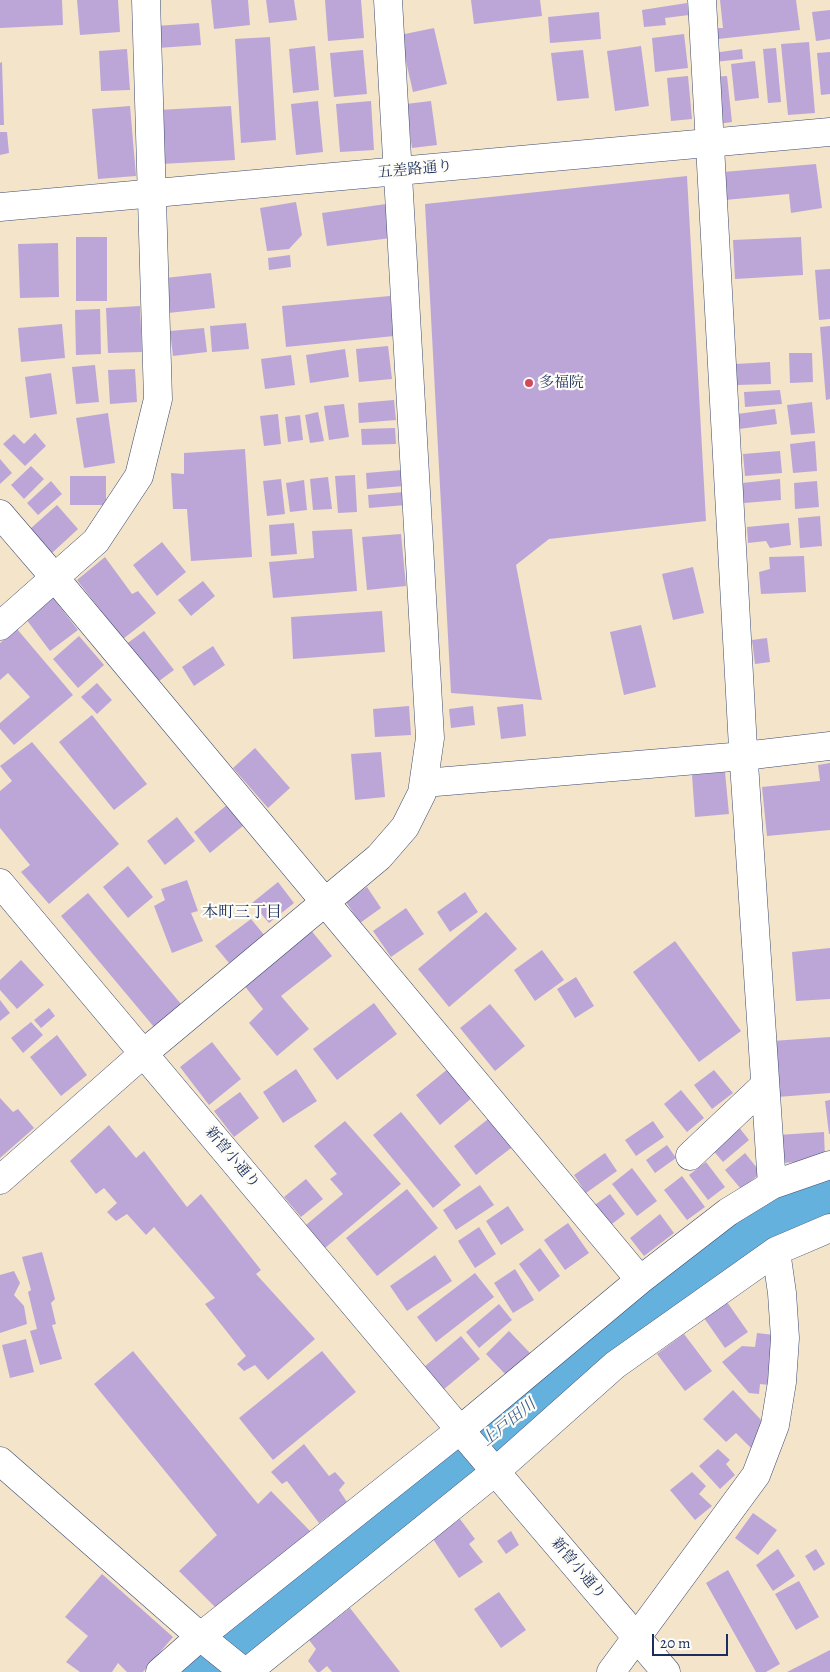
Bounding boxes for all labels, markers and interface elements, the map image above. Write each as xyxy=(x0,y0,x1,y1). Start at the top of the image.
street label: 五差路通り xyxy=(377,158,453,182)
place label: 多福院 xyxy=(539,374,584,392)
marker: 多福院 xyxy=(523,377,535,389)
district label: 本町三丁目 xyxy=(202,903,282,923)
street label: 新曽小通り xyxy=(201,1123,263,1193)
water label: 上戸田川 xyxy=(478,1395,540,1451)
street label: 新曽小通り xyxy=(547,1534,609,1604)
scale bar xyxy=(655,1624,731,1656)
text: 20 m xyxy=(660,1633,691,1653)

